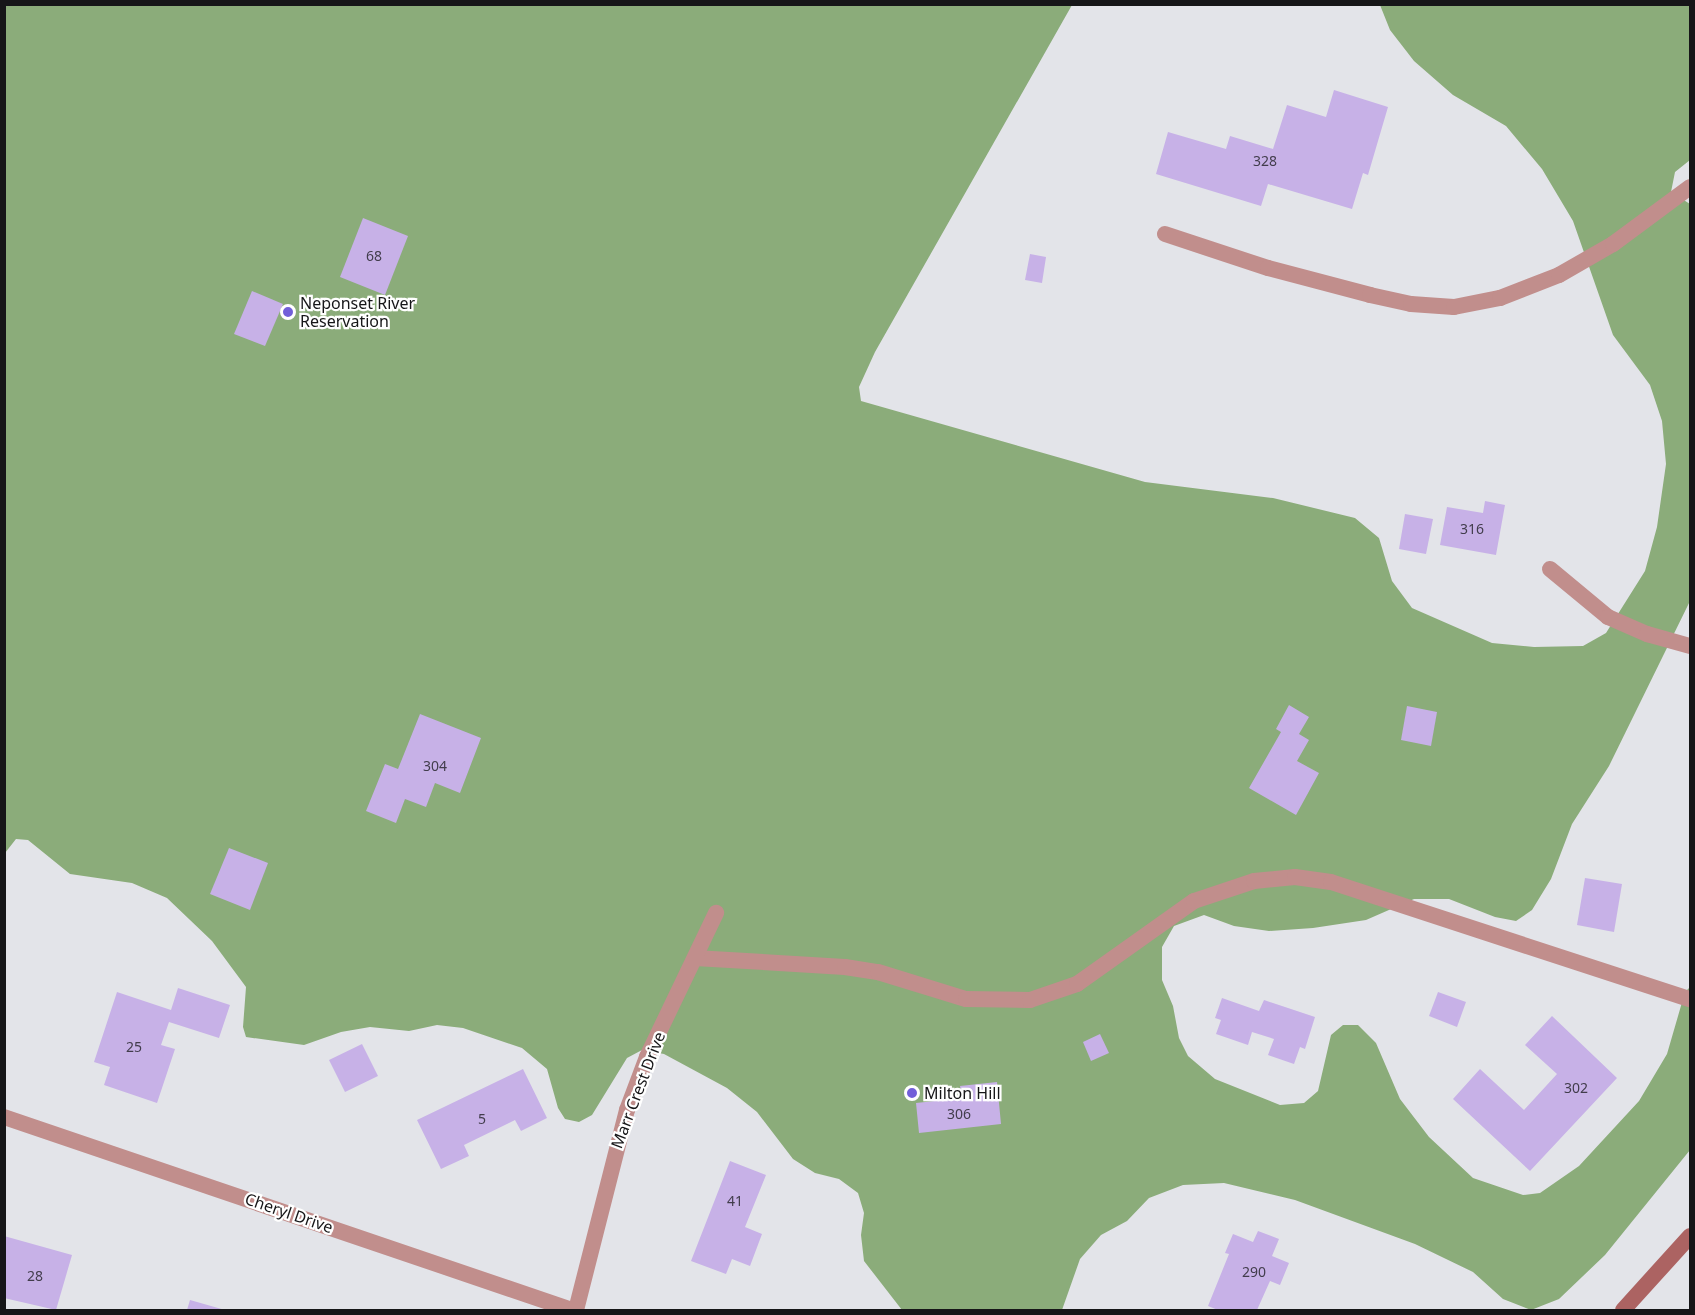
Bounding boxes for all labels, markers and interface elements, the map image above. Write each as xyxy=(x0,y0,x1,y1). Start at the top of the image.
house number: 328 xyxy=(1253,153,1277,169)
house number: 68 xyxy=(366,248,382,264)
place label: Neponset River Reservation xyxy=(300,293,415,331)
marker: Neponset River Reservation xyxy=(281,305,295,319)
house number: 316 xyxy=(1460,521,1484,537)
house number: 304 xyxy=(423,758,447,774)
street label: Marr Crest Drive xyxy=(607,1029,669,1151)
house number: 25 xyxy=(126,1039,142,1055)
house number: 302 xyxy=(1564,1080,1588,1096)
place label: Milton Hill xyxy=(924,1083,1001,1103)
marker: Milton Hill xyxy=(905,1086,919,1100)
house number: 306 xyxy=(947,1106,971,1122)
house number: 5 xyxy=(478,1111,486,1127)
street label: Cheryl Drive xyxy=(243,1189,335,1237)
house number: 41 xyxy=(727,1193,743,1209)
house number: 290 xyxy=(1242,1264,1266,1280)
house number: 28 xyxy=(27,1268,43,1284)

